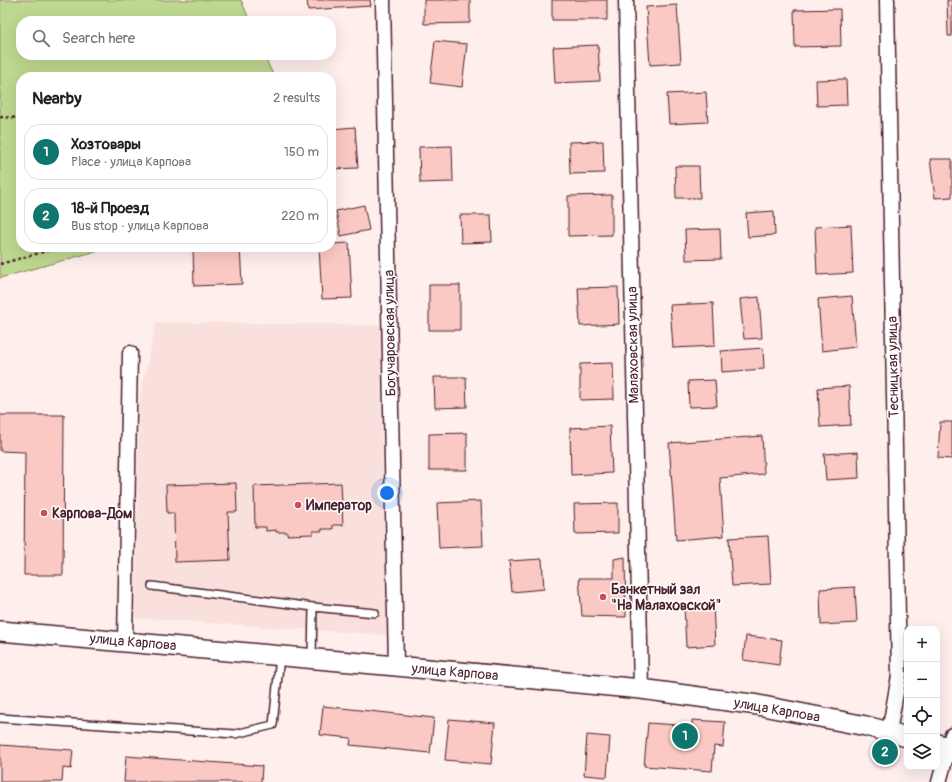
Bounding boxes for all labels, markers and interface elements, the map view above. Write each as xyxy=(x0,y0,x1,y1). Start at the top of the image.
search box xyxy=(16,16,336,60)
icon: search xyxy=(30,27,52,49)
text: Search here xyxy=(62,29,135,48)
text: Nearby xyxy=(32,88,81,109)
text: 2 results xyxy=(273,90,320,106)
text: Хозтовары xyxy=(71,135,141,154)
text: 1 xyxy=(43,144,49,160)
text: 150 m xyxy=(284,144,319,160)
text: Place · улица Карпова xyxy=(71,154,191,170)
text: 18-й Проезд xyxy=(71,199,149,218)
text: 2 xyxy=(42,208,50,224)
text: 220 m xyxy=(281,208,319,224)
text: Bus stop · улица Карпова xyxy=(71,218,209,234)
street label: Богучаровская улица xyxy=(380,270,400,396)
street label: Малаховская улица xyxy=(623,286,643,404)
street label: Тесницкая улица xyxy=(884,316,902,418)
your location xyxy=(377,483,397,503)
place label: Император xyxy=(306,497,372,514)
marker: Император xyxy=(293,500,303,510)
place label: Карпова-Дом xyxy=(52,505,132,522)
marker: Карпова-Дом xyxy=(39,508,49,518)
place label: Банкетный зал "На Малаховской" xyxy=(611,581,721,614)
marker: Банкетный зал "На Малаховской" xyxy=(598,592,608,602)
map controls xyxy=(904,626,940,770)
button: + xyxy=(904,626,940,662)
street label: улица Карпова xyxy=(88,630,177,654)
street label: улица Карпова xyxy=(410,660,499,684)
button: − xyxy=(904,662,940,698)
street label: улица Карпова xyxy=(732,694,821,726)
button: locate xyxy=(904,698,940,734)
pin: 1 xyxy=(672,721,698,751)
button: layers xyxy=(904,734,940,770)
pin: 2 xyxy=(872,737,898,767)

